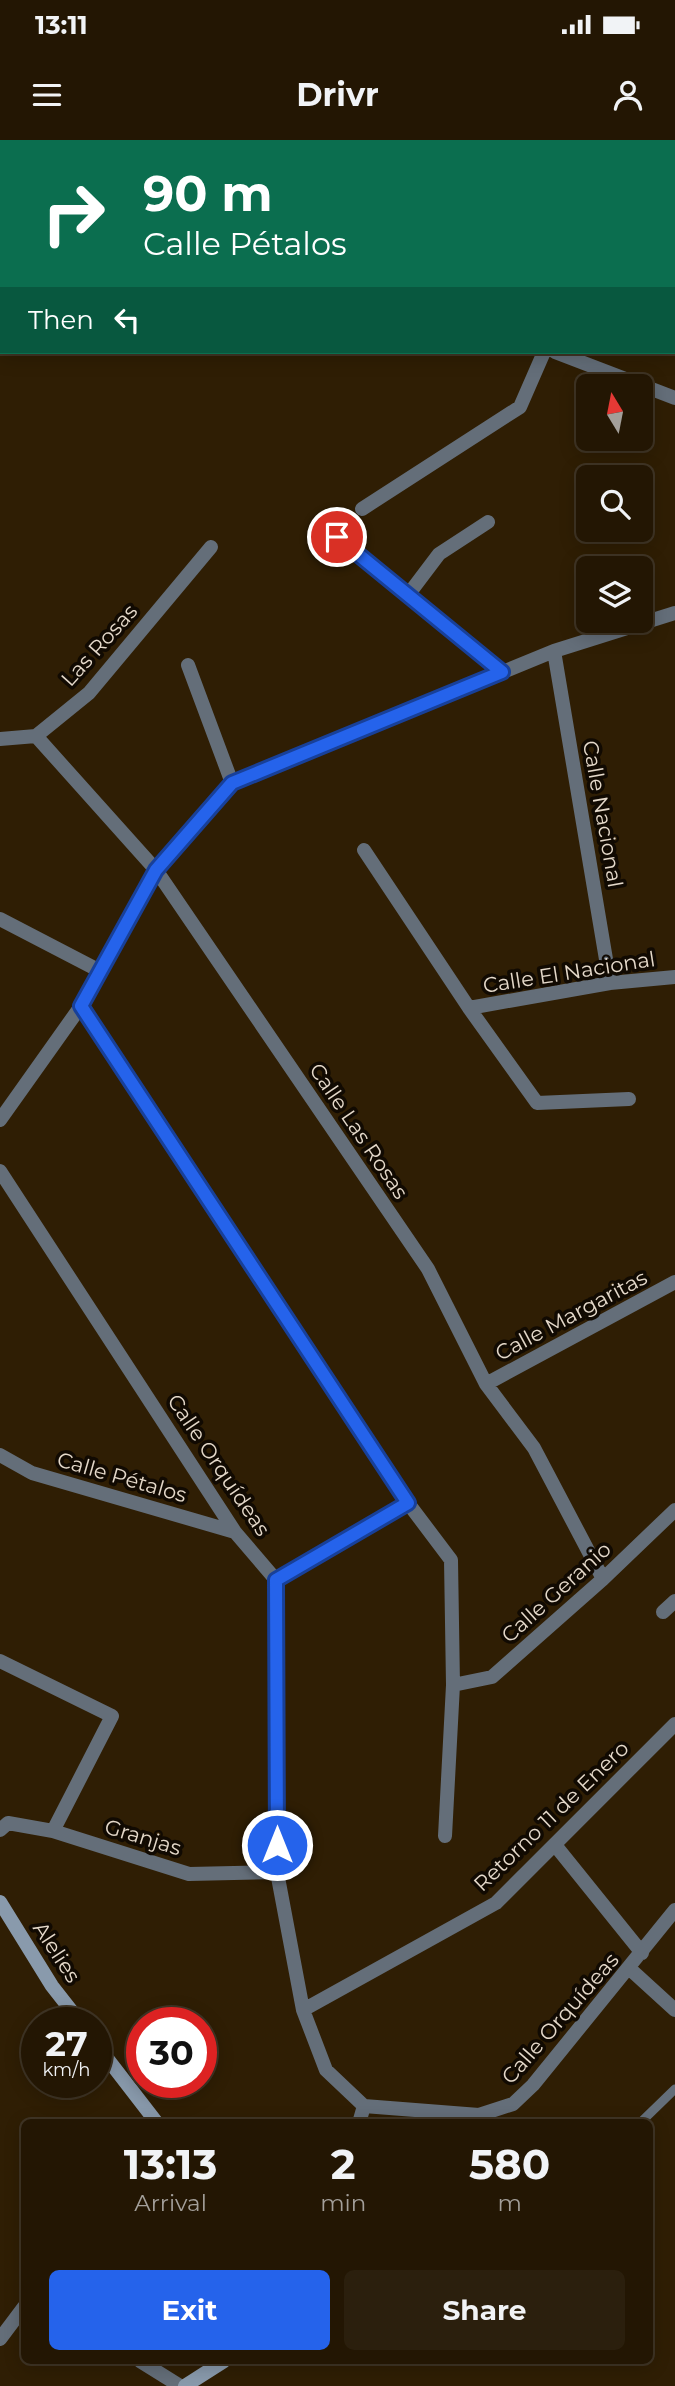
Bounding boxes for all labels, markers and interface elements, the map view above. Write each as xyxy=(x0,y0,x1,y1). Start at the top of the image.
text: 13:11 xyxy=(35,9,88,41)
text: Drivr xyxy=(296,75,379,114)
icon: menu xyxy=(28,76,66,114)
icon: person xyxy=(609,76,647,114)
text: 90 m xyxy=(143,164,273,223)
icon: right xyxy=(28,168,119,259)
text: Calle Pétalos xyxy=(143,224,347,263)
icon: left xyxy=(108,301,146,339)
text: Then xyxy=(28,304,94,336)
north arrow xyxy=(576,374,653,452)
map controls xyxy=(576,374,653,633)
button: search xyxy=(576,465,653,542)
pin xyxy=(307,507,367,567)
icon: arrive xyxy=(318,518,356,556)
button: layers xyxy=(576,556,653,633)
street label: Las Rosas xyxy=(56,599,142,691)
street label: Calle Nacional xyxy=(578,739,628,889)
street label: Calle El Nacional xyxy=(481,946,657,998)
street label: Calle Las Rosas xyxy=(304,1058,414,1204)
street label: Calle Margaritas xyxy=(491,1264,651,1366)
street label: Calle Orquídeas xyxy=(162,1389,276,1541)
street label: Calle Pétalos xyxy=(54,1447,190,1507)
street label: Calle Geranio xyxy=(496,1536,616,1648)
street label: Retorno 11 de Enero xyxy=(468,1736,634,1896)
position arrow xyxy=(240,1808,314,1882)
street label: Granjas xyxy=(102,1814,184,1860)
street label: Alelies xyxy=(28,1917,86,1987)
street label: Calle Orquídeas xyxy=(496,1947,624,2089)
speed limit sign: 30 xyxy=(126,2007,217,2098)
text: 27 xyxy=(45,2022,88,2065)
text: km/h xyxy=(42,2059,91,2081)
text: 13:13 xyxy=(124,2138,217,2190)
text: 2 xyxy=(331,2138,356,2190)
text: 580 xyxy=(469,2138,550,2190)
text: Arrival xyxy=(134,2189,207,2217)
text: min xyxy=(320,2189,366,2217)
text: m xyxy=(497,2189,522,2217)
button: Exit xyxy=(49,2270,330,2350)
button: Share xyxy=(344,2270,625,2350)

